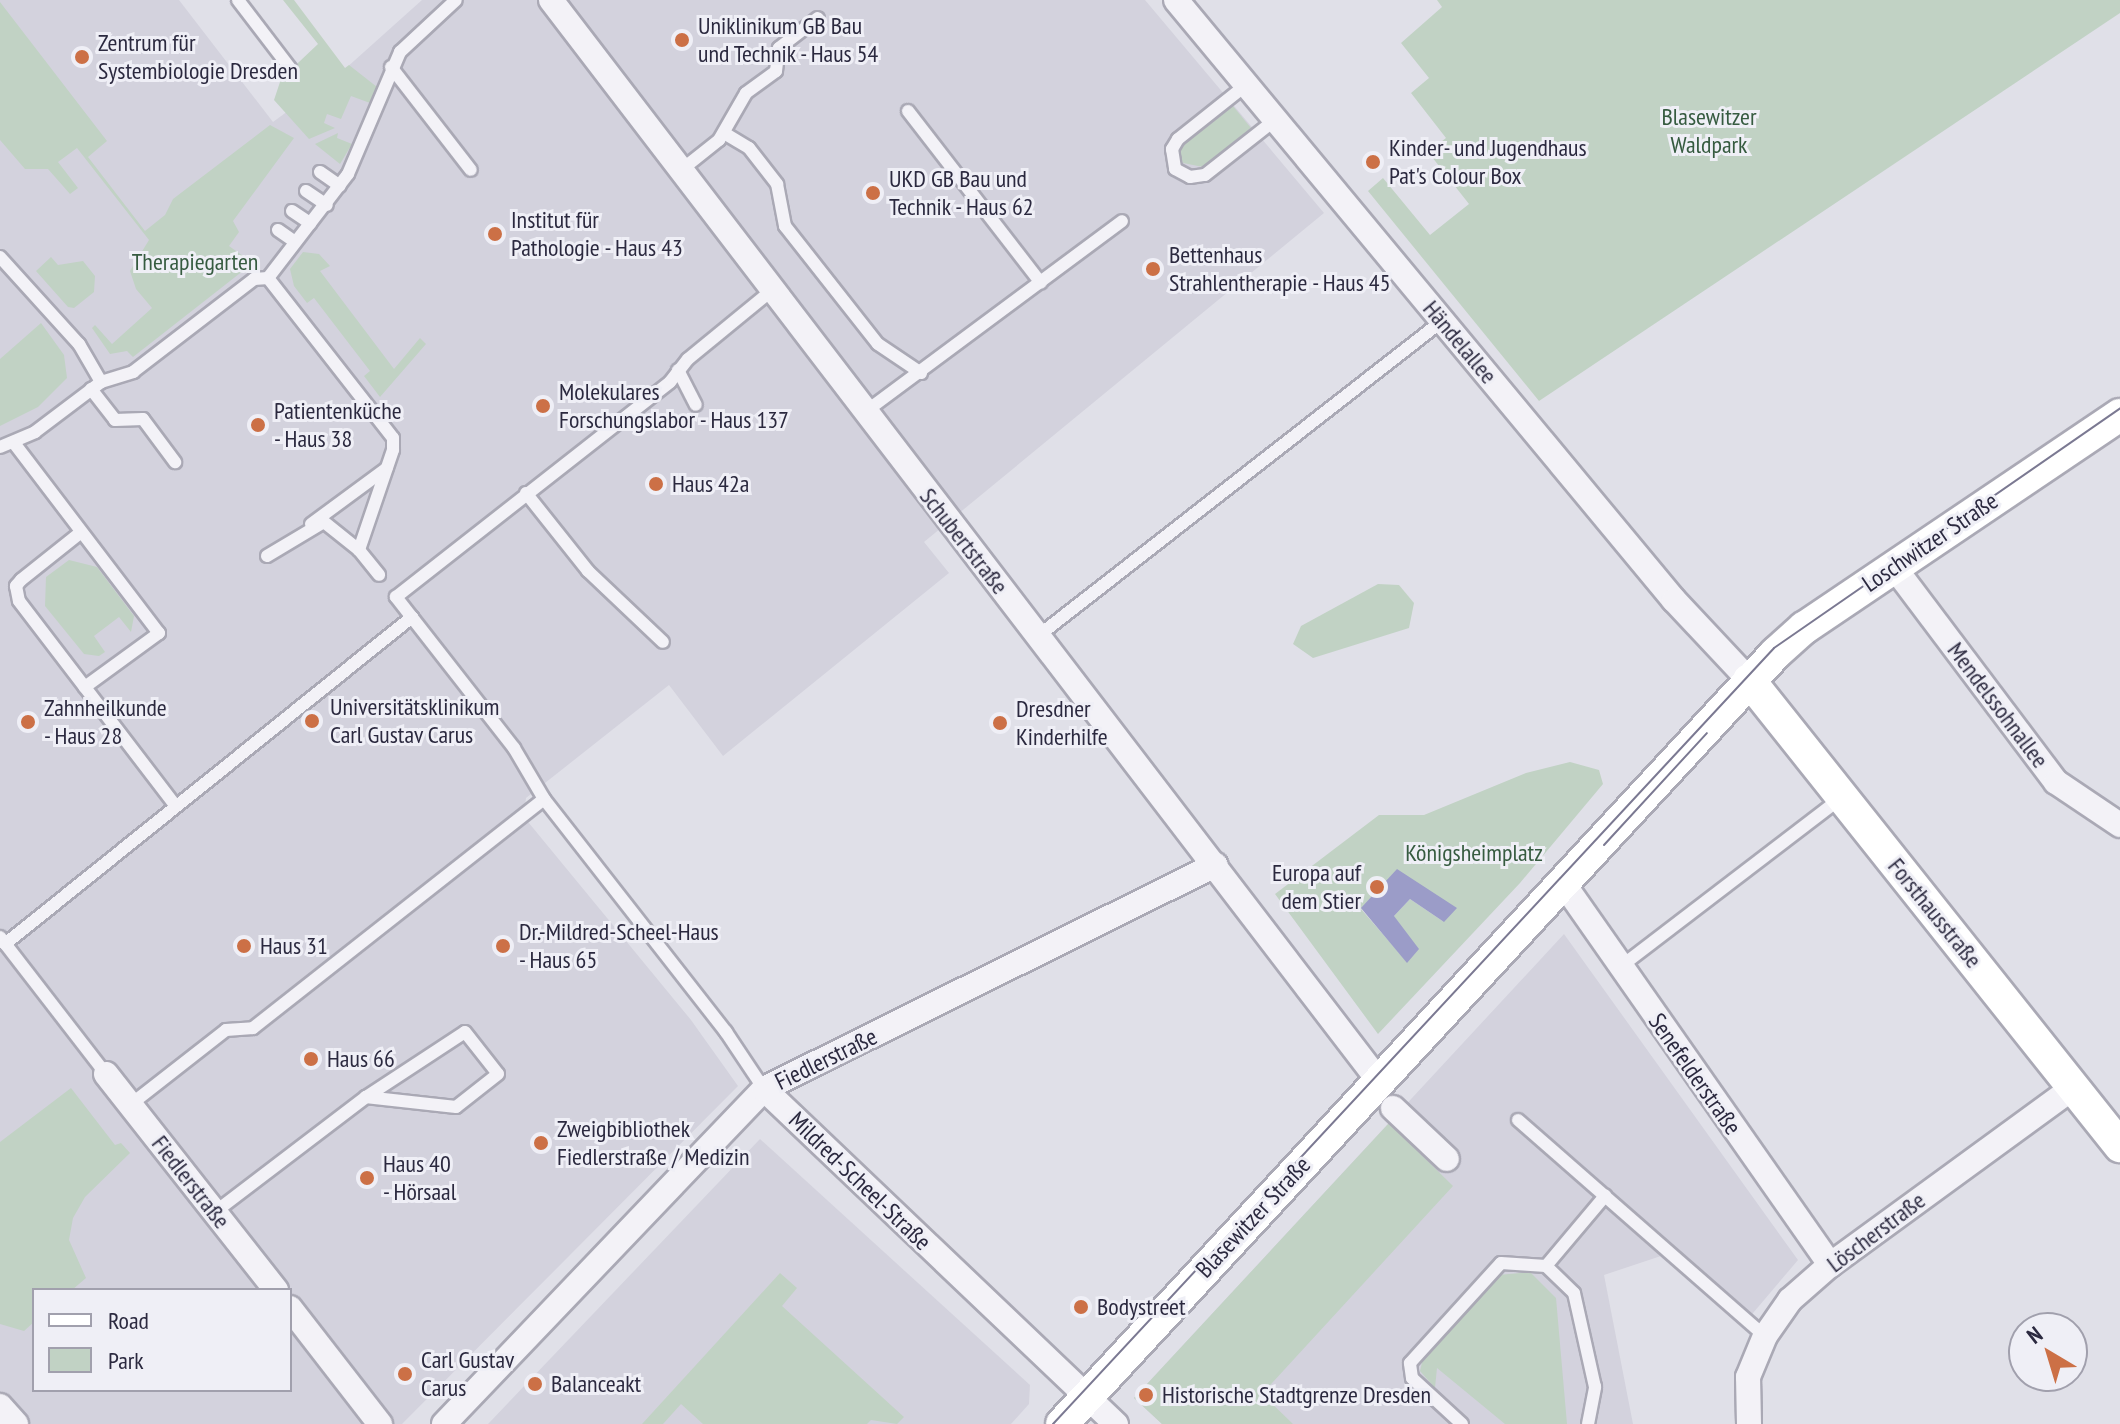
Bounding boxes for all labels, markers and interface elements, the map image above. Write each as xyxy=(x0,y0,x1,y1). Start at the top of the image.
place label: Uniklinikum GB Bau und Technik - Haus 54 xyxy=(698,12,881,68)
place label: Zentrum für Systembiologie Dresden xyxy=(98,29,298,85)
marker: Uniklinikum GB Bau und Technik - Haus 54 xyxy=(673,31,691,49)
marker: Zentrum für Systembiologie Dresden xyxy=(73,48,91,66)
park label: Blasewitzer Waldpark xyxy=(1661,103,1757,159)
place label: Kinder- und Jugendhaus Pat's Colour Box xyxy=(1389,134,1588,190)
marker: Kinder- und Jugendhaus Pat's Colour Box xyxy=(1364,153,1382,171)
place label: UKD GB Bau und Technik - Haus 62 xyxy=(889,165,1036,221)
marker: UKD GB Bau und Technik - Haus 62 xyxy=(864,184,882,202)
place label: Institut für Pathologie - Haus 43 xyxy=(511,206,685,262)
marker: Institut für Pathologie - Haus 43 xyxy=(486,225,504,243)
place label: Bettenhaus Strahlentherapie - Haus 45 xyxy=(1169,241,1392,297)
park label: Therapiegarten xyxy=(132,248,258,276)
marker: Bettenhaus Strahlentherapie - Haus 45 xyxy=(1144,260,1162,278)
street label: Händelallee xyxy=(1417,295,1503,389)
place label: Molekulares Forschungslabor - Haus 137 xyxy=(559,378,791,434)
place label: Patientenküche - Haus 38 xyxy=(274,397,402,453)
marker: Molekulares Forschungslabor - Haus 137 xyxy=(534,397,552,415)
marker: Patientenküche - Haus 38 xyxy=(249,416,267,434)
place label: Haus 42a xyxy=(672,470,749,498)
marker: Haus 42a xyxy=(647,475,665,493)
street label: Schubertstraße xyxy=(914,482,1014,600)
street label: Loschwitzer Straße xyxy=(1857,486,2003,598)
street label: Mendelssohnallee xyxy=(1941,637,2055,773)
place label: Universitätsklinikum Carl Gustav Carus xyxy=(330,693,499,749)
place label: Zahnheilkunde - Haus 28 xyxy=(44,694,167,750)
place label: Dresdner Kinderhilfe xyxy=(1016,695,1108,751)
marker: Universitätsklinikum Carl Gustav Carus xyxy=(301,710,323,732)
marker: Zahnheilkunde - Haus 28 xyxy=(19,713,37,731)
marker: Dresdner Kinderhilfe xyxy=(991,714,1009,732)
park label: Königsheimplatz xyxy=(1405,839,1543,867)
street label: Forsthausstraße xyxy=(1882,852,1988,974)
place label: Europa auf dem Stier xyxy=(1272,859,1361,915)
marker: Europa auf dem Stier xyxy=(1368,878,1386,896)
place label: Dr.-Mildred-Scheel-Haus - Haus 65 xyxy=(519,918,719,974)
place label: Haus 31 xyxy=(260,932,328,960)
marker: Haus 31 xyxy=(235,937,253,955)
marker: Dr.-Mildred-Scheel-Haus - Haus 65 xyxy=(494,937,512,955)
street label: Senefelderstraße xyxy=(1643,1008,1747,1140)
street label: Fiedlerstraße xyxy=(770,1022,882,1096)
place label: Haus 66 xyxy=(327,1045,395,1073)
marker: Haus 66 xyxy=(302,1050,320,1068)
street label: Mildred-Scheel-Straße xyxy=(783,1106,937,1256)
place label: Zweigbibliothek Fiedlerstraße / Medizin xyxy=(557,1115,749,1171)
street label: Fiedlerstraße xyxy=(146,1130,236,1234)
marker: Zweigbibliothek Fiedlerstraße / Medizin xyxy=(532,1134,550,1152)
place label: Haus 40 - Hörsaal xyxy=(383,1150,458,1206)
street label: Blasewitzer Straße xyxy=(1190,1151,1316,1283)
marker: Haus 40 - Hörsaal xyxy=(358,1169,376,1187)
street label: Löscherstraße xyxy=(1821,1186,1931,1278)
legend xyxy=(32,1288,292,1392)
place label: Bodystreet xyxy=(1097,1293,1186,1321)
marker: Bodystreet xyxy=(1072,1298,1090,1316)
text: Road xyxy=(108,1305,149,1336)
north arrow xyxy=(2008,1312,2088,1392)
text: N xyxy=(2021,1320,2048,1349)
text: Park xyxy=(108,1345,144,1376)
place label: Carl Gustav Carus xyxy=(421,1346,514,1402)
marker: Carl Gustav Carus xyxy=(396,1365,414,1383)
place label: Balanceakt xyxy=(551,1370,641,1398)
marker: Balanceakt xyxy=(526,1375,544,1393)
place label: Historische Stadtgrenze Dresden xyxy=(1162,1381,1431,1409)
marker: Historische Stadtgrenze Dresden xyxy=(1137,1386,1155,1404)

